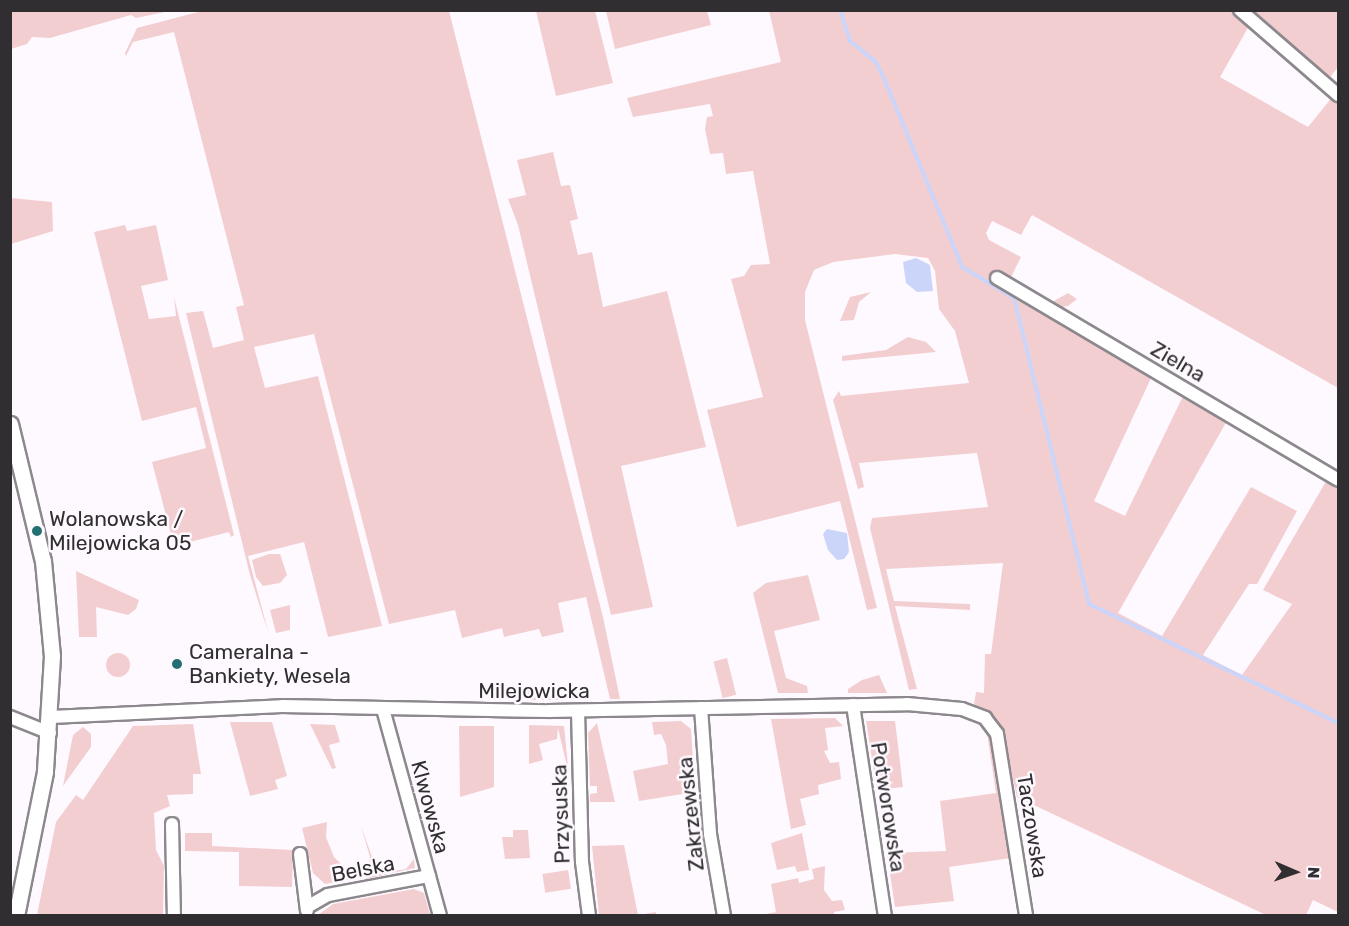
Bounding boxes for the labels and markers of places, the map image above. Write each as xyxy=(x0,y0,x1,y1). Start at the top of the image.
place label: Wolanowska / Milejowicka 05 xyxy=(49,506,191,556)
marker: Wolanowska / Milejowicka 05 xyxy=(30,524,44,538)
place label: Cameralna - Bankiety, Wesela xyxy=(189,639,351,689)
marker: Cameralna - Bankiety, Wesela xyxy=(170,657,184,671)

